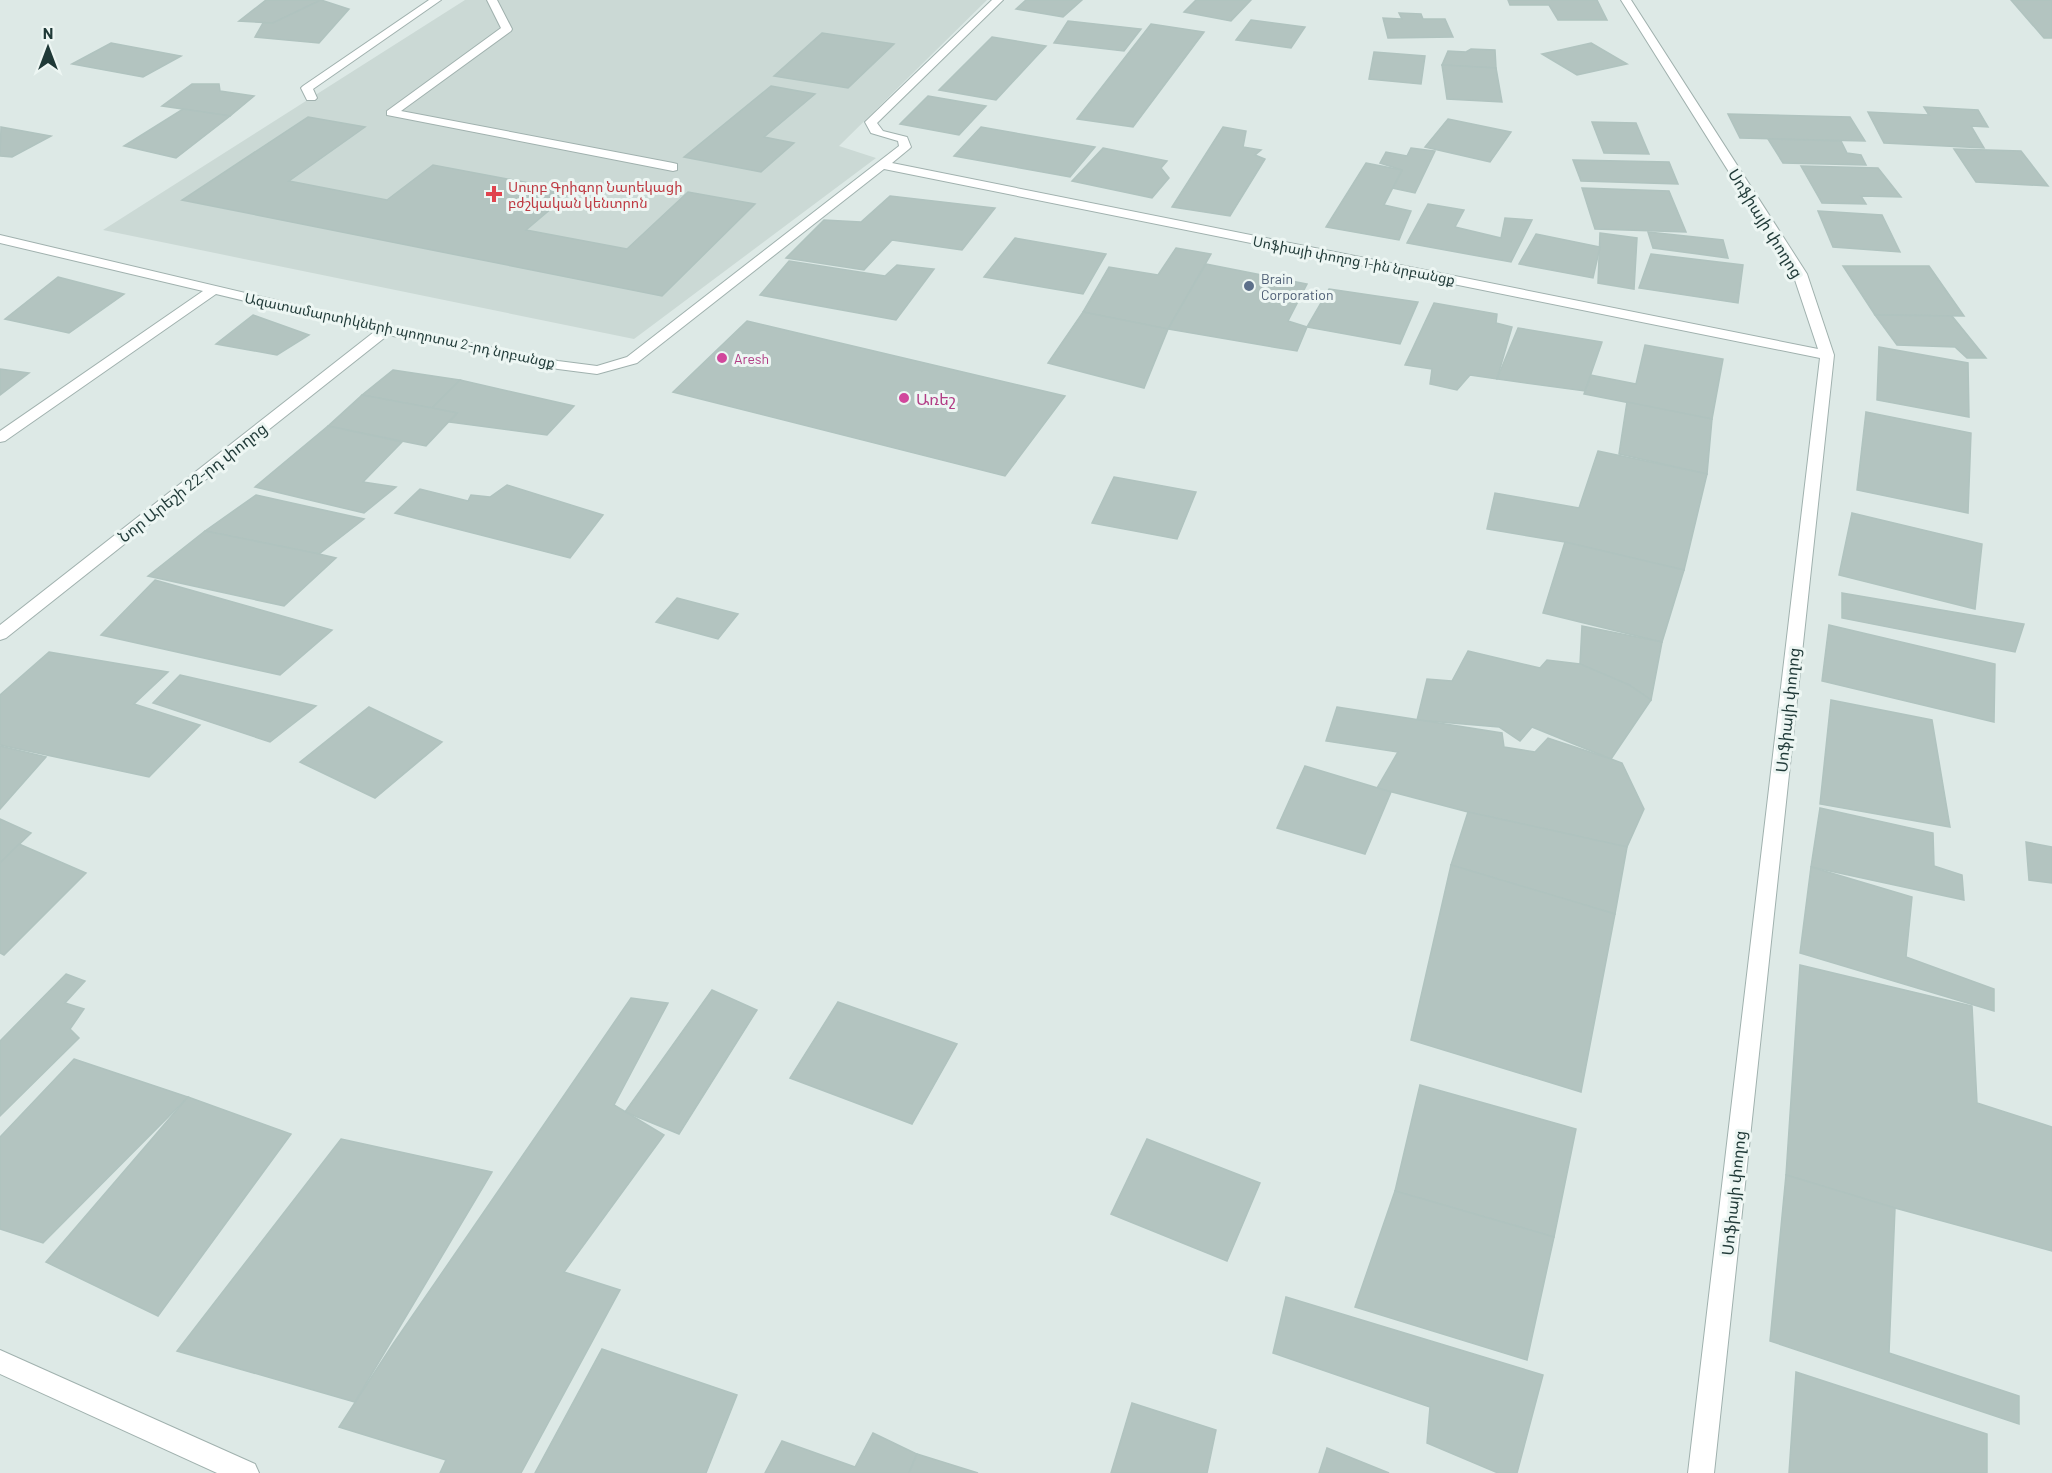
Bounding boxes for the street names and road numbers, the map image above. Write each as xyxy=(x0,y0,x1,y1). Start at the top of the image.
street label: Սոֆիայի փողոց xyxy=(1724,165,1807,282)
street label: Սոֆիայի փողոց 1-ին նրբանցք xyxy=(1251,232,1457,288)
street label: Ազատամարտիկների պողոտա 2-րդ նրբանցք xyxy=(243,289,557,371)
street label: Նոր Արեշի 22-րդ փողոց xyxy=(114,418,271,547)
street label: Սոֆիայի փողոց xyxy=(1771,647,1804,773)
street label: Սոֆիայի փողոց xyxy=(1717,1130,1750,1256)

